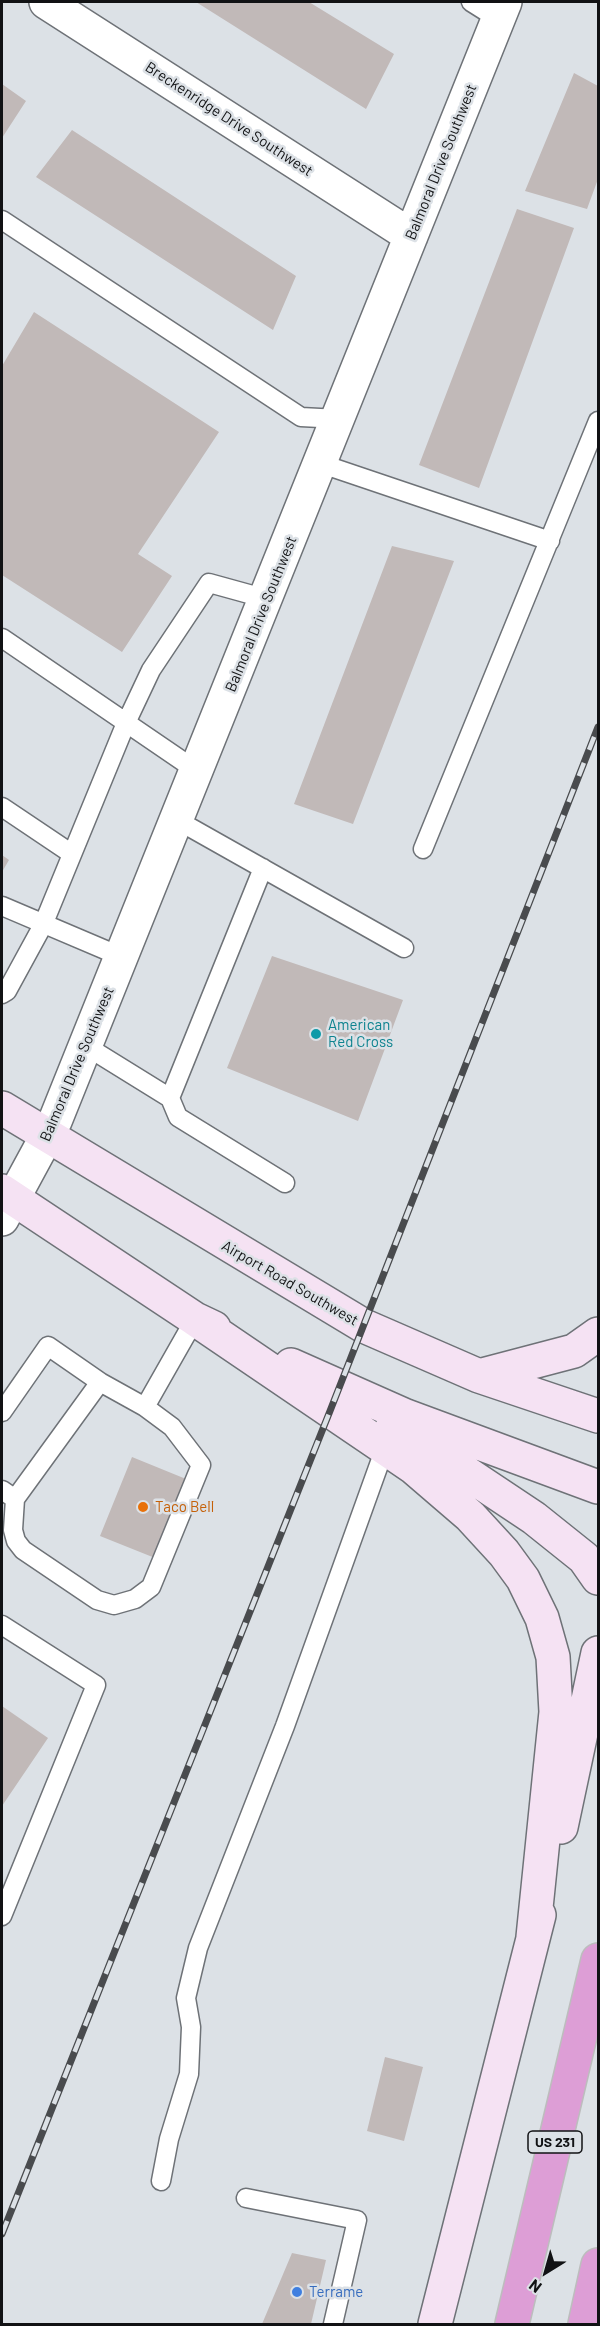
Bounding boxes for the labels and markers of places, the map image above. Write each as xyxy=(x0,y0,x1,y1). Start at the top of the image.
place label: American Red Cross xyxy=(328,1016,393,1051)
marker: American Red Cross xyxy=(309,1027,323,1041)
place label: Taco Bell xyxy=(155,1498,214,1516)
marker: Taco Bell xyxy=(136,1500,150,1514)
place label: Terrame xyxy=(309,2283,363,2301)
marker: Terrame xyxy=(290,2285,304,2299)

